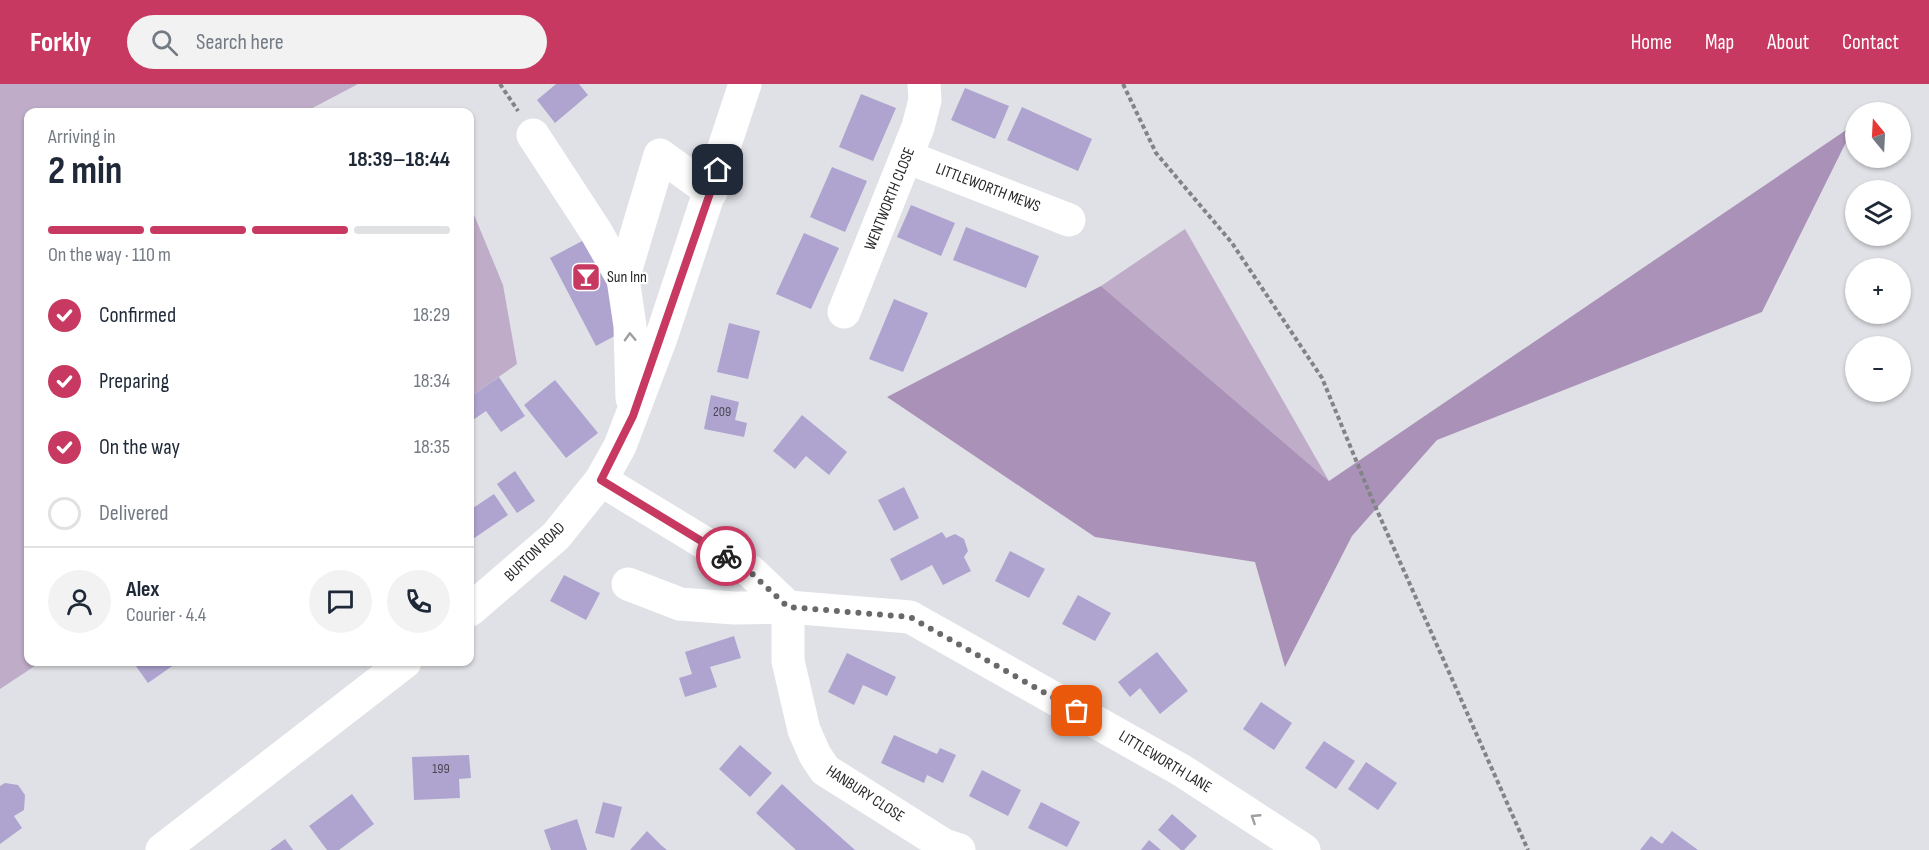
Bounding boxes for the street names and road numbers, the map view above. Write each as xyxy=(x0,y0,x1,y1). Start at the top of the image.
street label: WENTWORTH CLOSE xyxy=(861,145,919,253)
street label: LITTLEWORTH MEWS xyxy=(933,159,1043,217)
street label: BURTON ROAD xyxy=(501,518,569,586)
street label: LITTLEWORTH LANE xyxy=(1115,727,1215,797)
street label: HANBURY CLOSE xyxy=(822,762,908,826)

